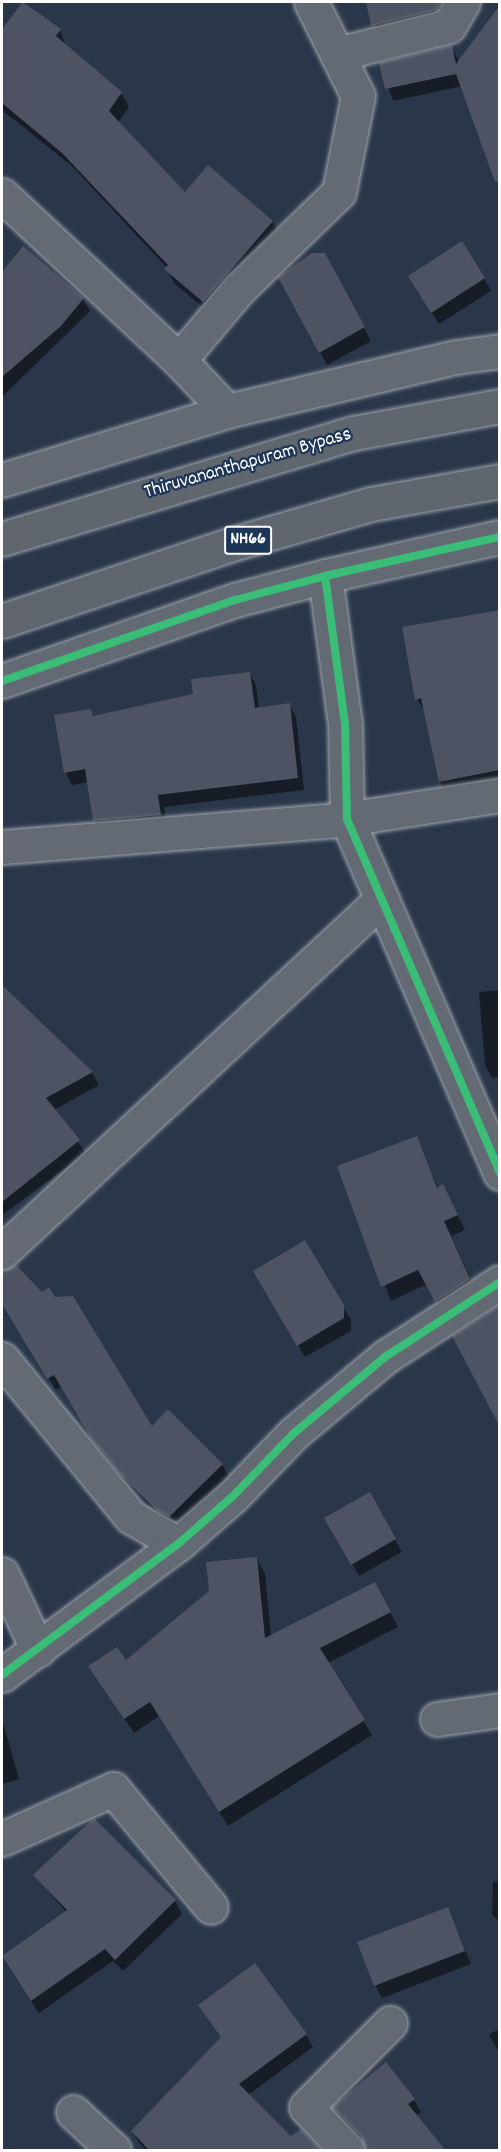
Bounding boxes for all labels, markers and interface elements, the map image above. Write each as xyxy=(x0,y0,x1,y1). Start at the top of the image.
street label: Thiruvananthapuram Bypass xyxy=(142,423,354,505)
road number: NH66 xyxy=(224,525,272,555)

